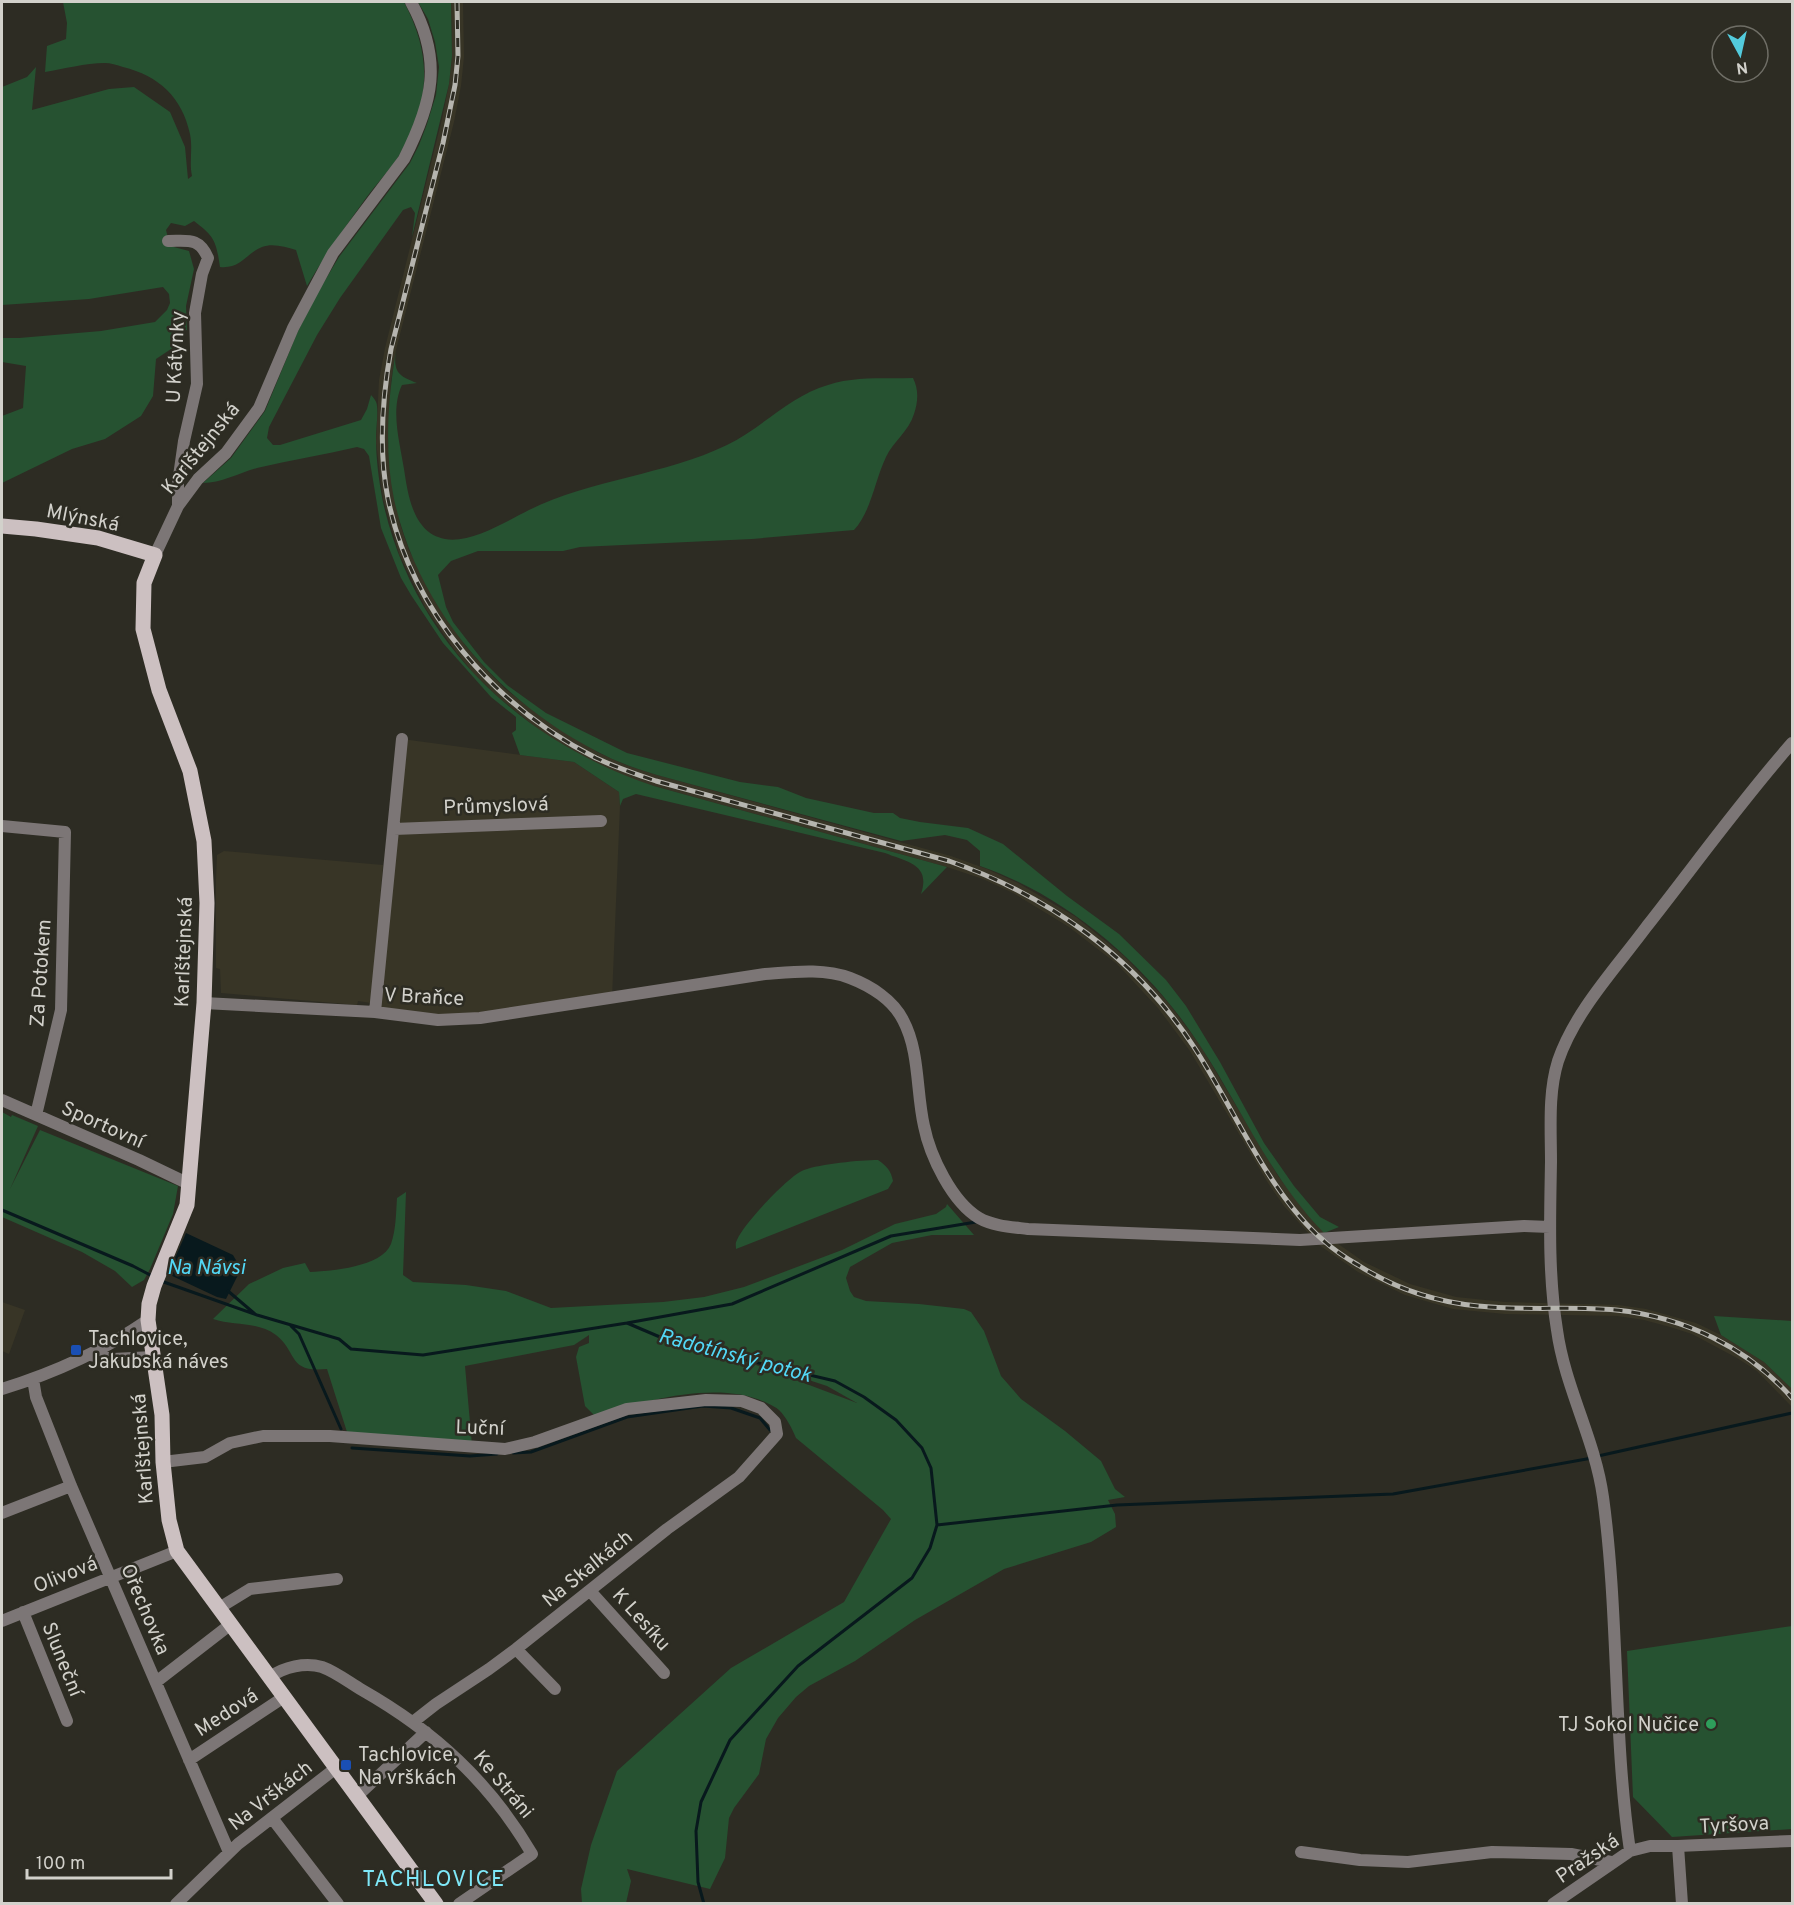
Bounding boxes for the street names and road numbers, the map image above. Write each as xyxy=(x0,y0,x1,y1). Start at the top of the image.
street label: U Kátynky xyxy=(162,310,192,404)
street label: Karlštejnská xyxy=(157,398,247,500)
street label: Mlýnská xyxy=(44,499,121,539)
street label: Průmyslová xyxy=(443,792,549,822)
street label: Karlštejnská xyxy=(170,896,200,1008)
street label: Za Potokem xyxy=(25,918,59,1028)
street label: V Braňce xyxy=(383,983,465,1013)
street label: Sportovní xyxy=(57,1096,149,1156)
street label: Karlštejnská xyxy=(127,1393,161,1505)
street label: Luční xyxy=(455,1415,507,1443)
street label: Na Skalkách xyxy=(538,1525,639,1614)
street label: Olivová xyxy=(30,1551,102,1600)
street label: Ořechovka xyxy=(113,1560,175,1659)
street label: K Lesíku xyxy=(606,1584,675,1657)
street label: Sluneční xyxy=(35,1619,88,1702)
street label: Medová xyxy=(191,1684,264,1744)
street label: Ke Stráni xyxy=(466,1746,539,1825)
street label: Na Vrškách xyxy=(224,1756,318,1837)
street label: Tyršova xyxy=(1699,1811,1770,1841)
street label: Pražská xyxy=(1551,1829,1625,1890)

